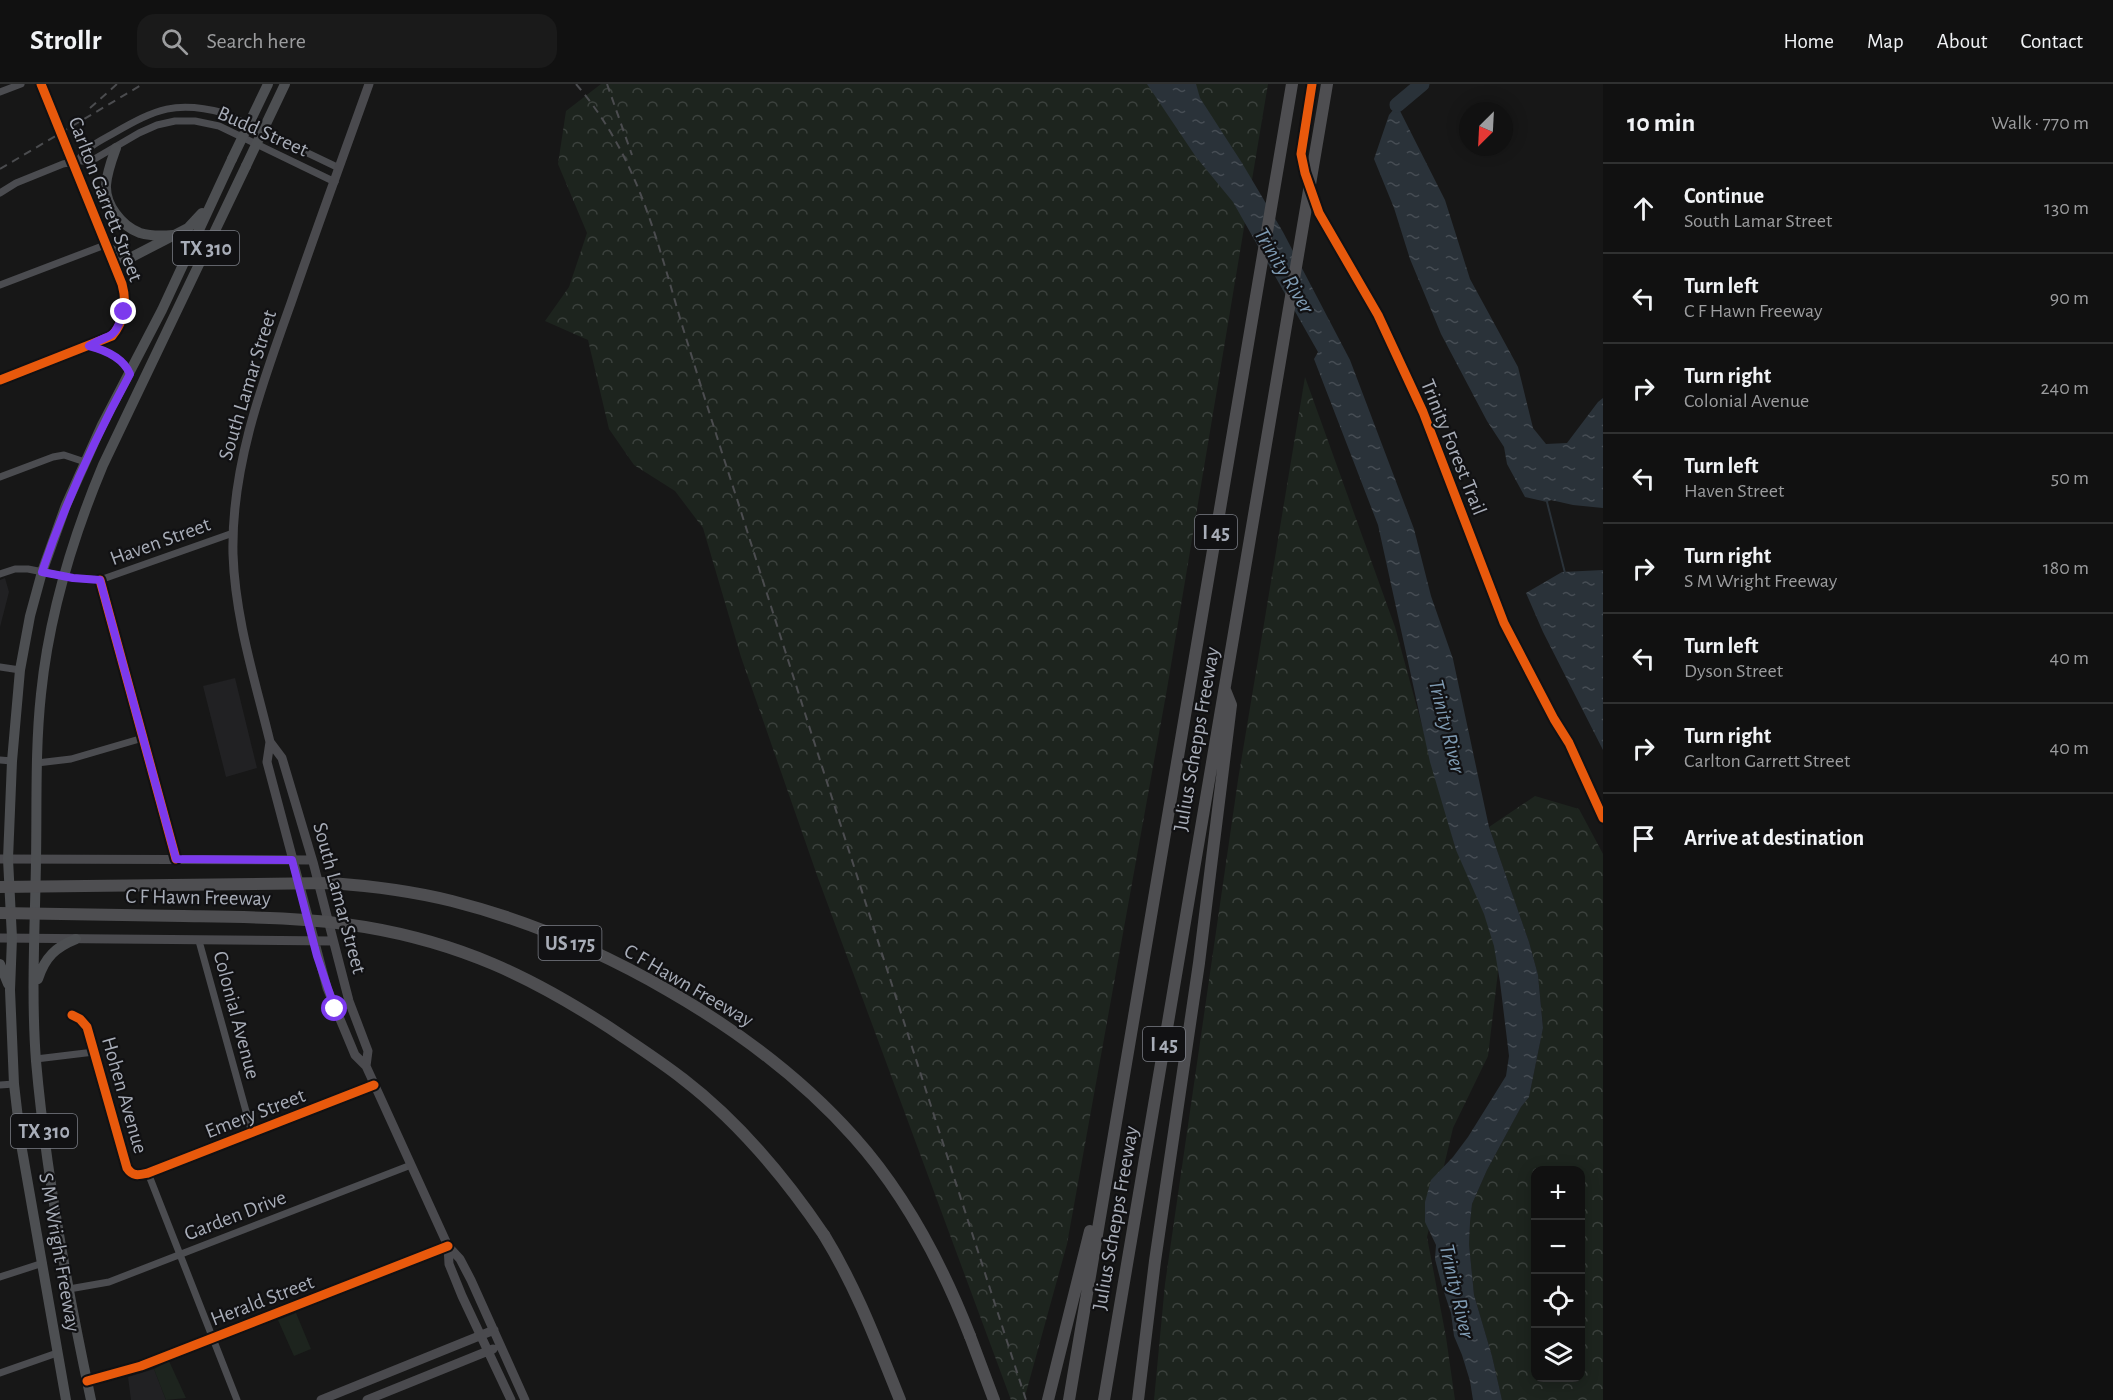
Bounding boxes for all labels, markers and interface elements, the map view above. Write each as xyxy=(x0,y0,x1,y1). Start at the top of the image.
search box xyxy=(137,14,557,68)
icon: search xyxy=(158,25,191,58)
text: Strollr xyxy=(30,27,101,55)
text: Search here xyxy=(206,30,306,52)
text: Home xyxy=(1783,31,1834,52)
text: Map xyxy=(1867,31,1904,52)
text: About xyxy=(1937,31,1987,52)
text: Contact xyxy=(2020,31,2083,52)
street label: Budd Street xyxy=(214,102,311,161)
north arrow xyxy=(1459,102,1513,156)
text: 10 min xyxy=(1627,110,1695,136)
text: Walk · 770 m xyxy=(1991,113,2089,133)
street label: Carlton Garrett Street xyxy=(64,114,147,285)
text: Continue xyxy=(1684,185,1764,207)
icon: ahead xyxy=(1627,192,1660,225)
text: 130 m xyxy=(2044,198,2089,218)
text: South Lamar Street xyxy=(1684,211,1832,231)
water label: Trinity River xyxy=(1250,224,1319,318)
road number: TX 310 xyxy=(173,231,239,265)
text: Turn left xyxy=(1684,275,1758,297)
icon: left xyxy=(1627,282,1660,315)
text: 90 m xyxy=(2050,288,2089,308)
route end xyxy=(110,298,136,324)
text: C F Hawn Freeway xyxy=(1684,301,1823,321)
street label: South Lamar Street xyxy=(215,307,280,463)
text: Turn right xyxy=(1684,365,1771,387)
icon: right xyxy=(1627,372,1660,405)
street label: Trinity Forest Trail xyxy=(1417,376,1490,518)
text: 240 m xyxy=(2040,378,2089,398)
text: Colonial Avenue xyxy=(1684,391,1809,411)
text: Turn left xyxy=(1684,455,1758,477)
icon: left xyxy=(1627,462,1660,495)
text: 50 m xyxy=(2051,468,2089,488)
text: Haven Street xyxy=(1684,481,1784,501)
street label: Haven Street xyxy=(107,513,214,569)
road number: I 45 xyxy=(1195,515,1237,549)
text: Turn right xyxy=(1684,545,1771,567)
icon: right xyxy=(1627,552,1660,585)
text: 180 m xyxy=(2043,558,2089,578)
text: S M Wright Freeway xyxy=(1684,571,1837,591)
text: Turn left xyxy=(1684,635,1758,657)
icon: left xyxy=(1627,642,1660,675)
street label: Julius Schepps Freeway xyxy=(1170,645,1223,833)
text: 40 m xyxy=(2050,648,2089,668)
text: Dyson Street xyxy=(1684,661,1783,681)
water label: Trinity River xyxy=(1425,677,1470,776)
text: Turn right xyxy=(1684,725,1771,747)
icon: right xyxy=(1627,732,1660,765)
text: 40 m xyxy=(2050,738,2089,758)
text: Carlton Garrett Street xyxy=(1684,751,1850,771)
street label: South Lamar Street xyxy=(309,820,370,976)
icon: arrive xyxy=(1627,822,1660,855)
text: Arrive at destination xyxy=(1684,827,1864,849)
street label: C F Hawn Freeway xyxy=(125,886,271,909)
road number: US 175 xyxy=(538,926,602,960)
street label: C F Hawn Freeway xyxy=(621,940,757,1031)
street label: Colonial Avenue xyxy=(209,949,264,1081)
route start xyxy=(321,995,347,1021)
road number: I 45 xyxy=(1143,1027,1185,1061)
street label: Hohen Avenue xyxy=(98,1034,151,1156)
street label: Emery Street xyxy=(202,1085,308,1142)
road number: TX 310 xyxy=(11,1114,77,1148)
street label: Julius Schepps Freeway xyxy=(1089,1124,1142,1312)
map controls xyxy=(1531,1166,1585,1382)
button: + xyxy=(1531,1166,1585,1220)
street label: S M Wright Freeway xyxy=(35,1171,84,1333)
street label: Garden Drive xyxy=(181,1186,289,1244)
button: − xyxy=(1531,1220,1585,1274)
water label: Trinity River xyxy=(1436,1242,1479,1341)
street label: Herald Street xyxy=(208,1271,317,1330)
button: locate xyxy=(1531,1274,1585,1328)
button: layers xyxy=(1531,1328,1585,1382)

